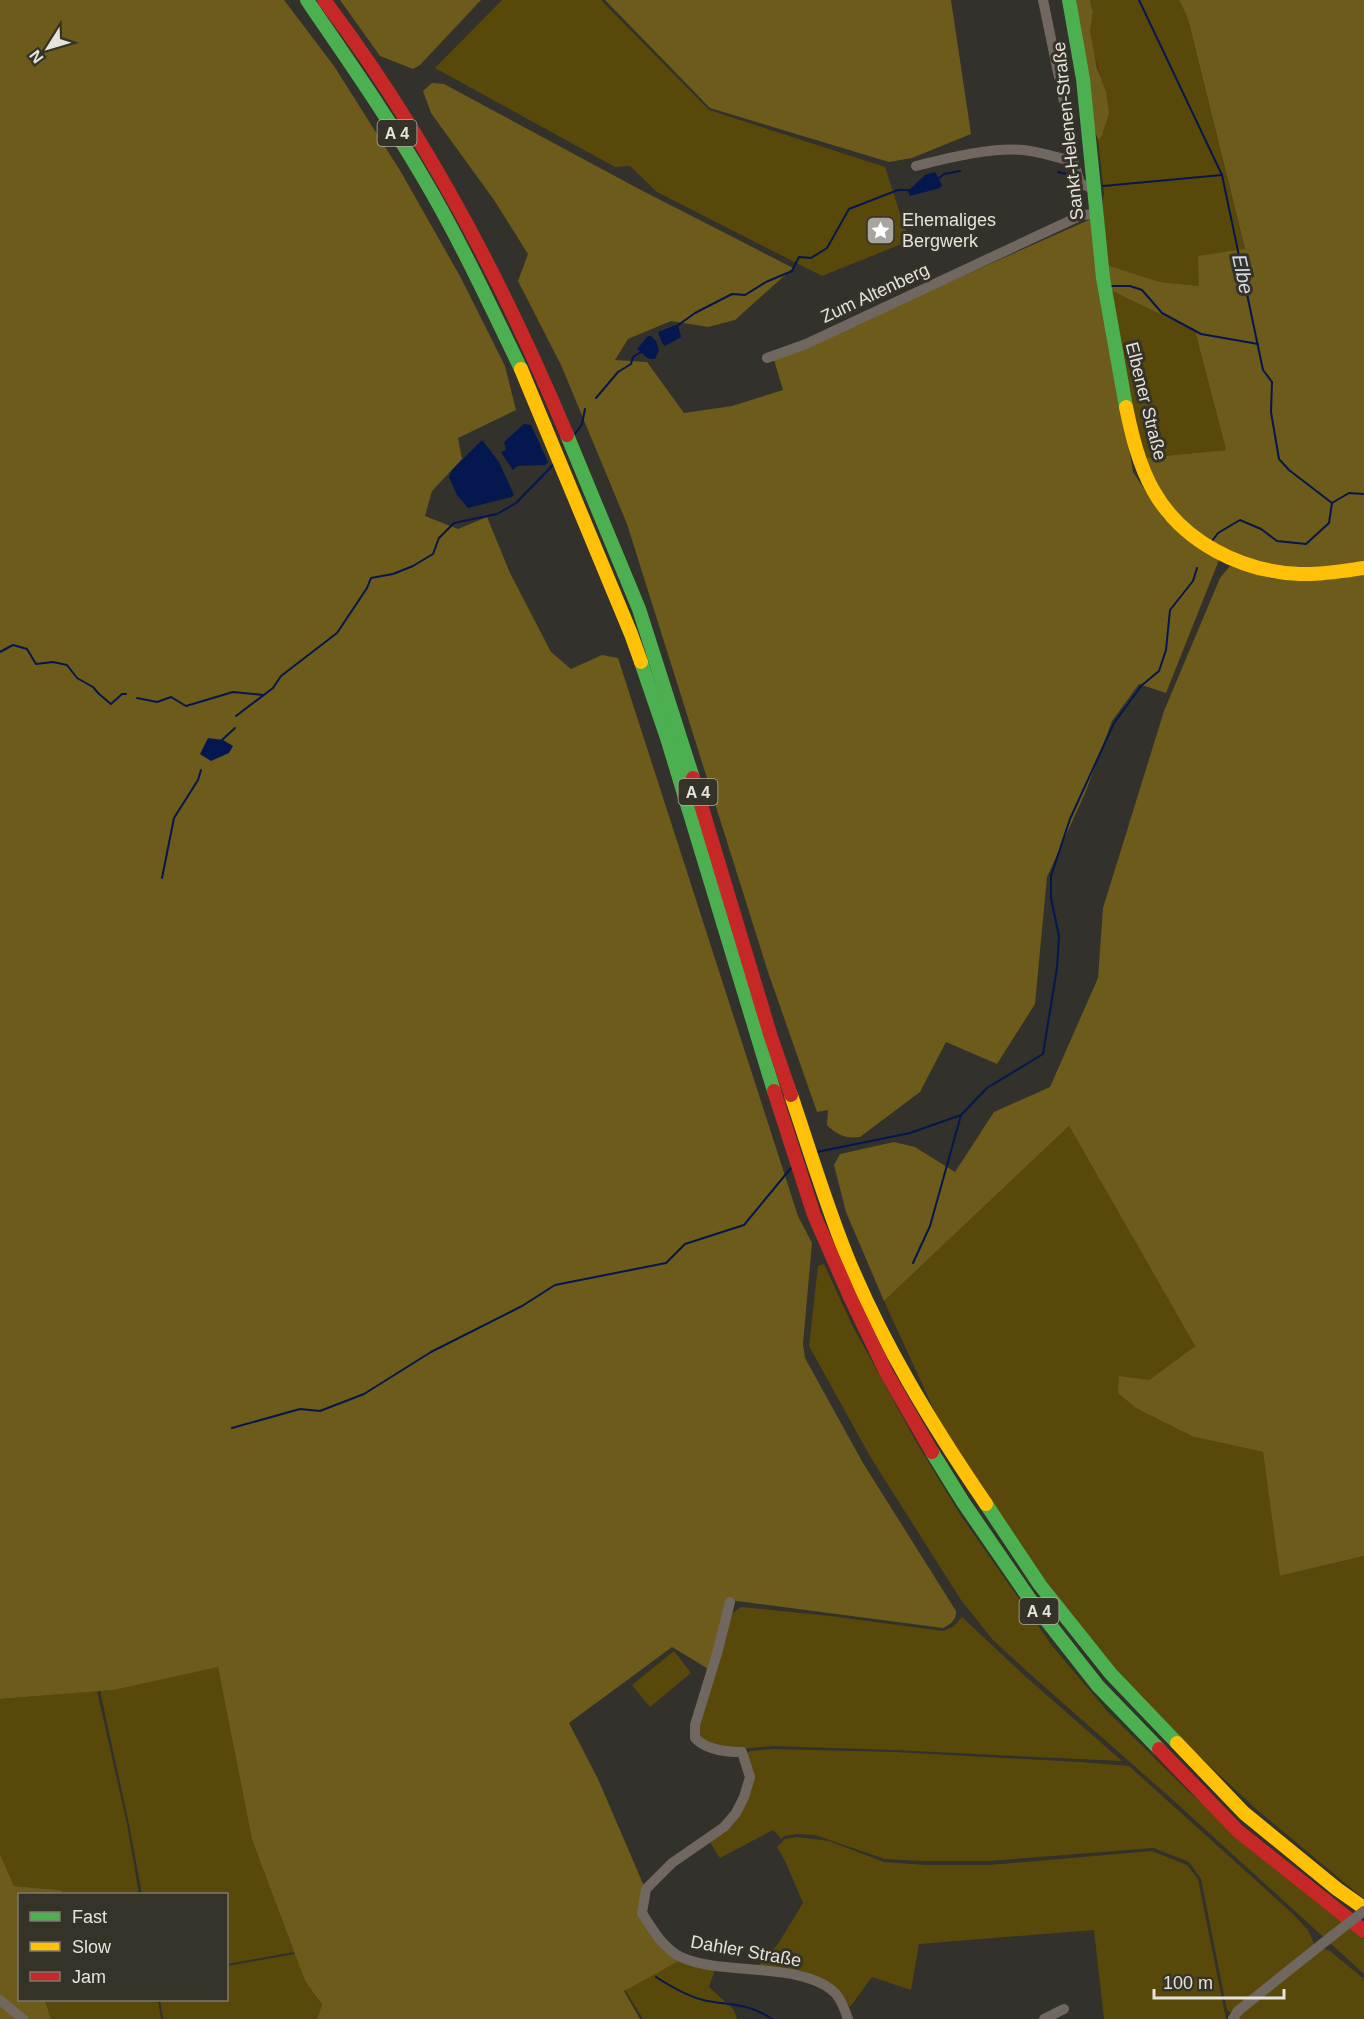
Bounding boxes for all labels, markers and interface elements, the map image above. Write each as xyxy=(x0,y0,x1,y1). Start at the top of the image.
north arrow xyxy=(18,18,78,78)
street label: Sankt-Helenen-Straße xyxy=(1049,41,1087,221)
text: N xyxy=(26,47,47,66)
road number: A 4 xyxy=(378,120,416,146)
place label: Ehemaliges Bergwerk xyxy=(902,210,996,251)
place icon: Ehemaliges Bergwerk xyxy=(865,214,897,246)
water label: Elbe xyxy=(1228,252,1258,296)
street label: Zum Altenberg xyxy=(818,259,932,327)
street label: Elbener Straße xyxy=(1122,340,1170,462)
road number: A 4 xyxy=(678,779,718,805)
road number: A 4 xyxy=(1020,1598,1058,1624)
legend xyxy=(18,1893,228,2001)
text: Fast xyxy=(72,1907,107,1927)
street label: Dahler Straße xyxy=(689,1931,803,1971)
text: Slow xyxy=(72,1937,112,1957)
scale bar xyxy=(1154,1962,1284,2000)
text: Jam xyxy=(72,1967,106,1987)
text: 100 m xyxy=(1163,1973,1213,1993)

